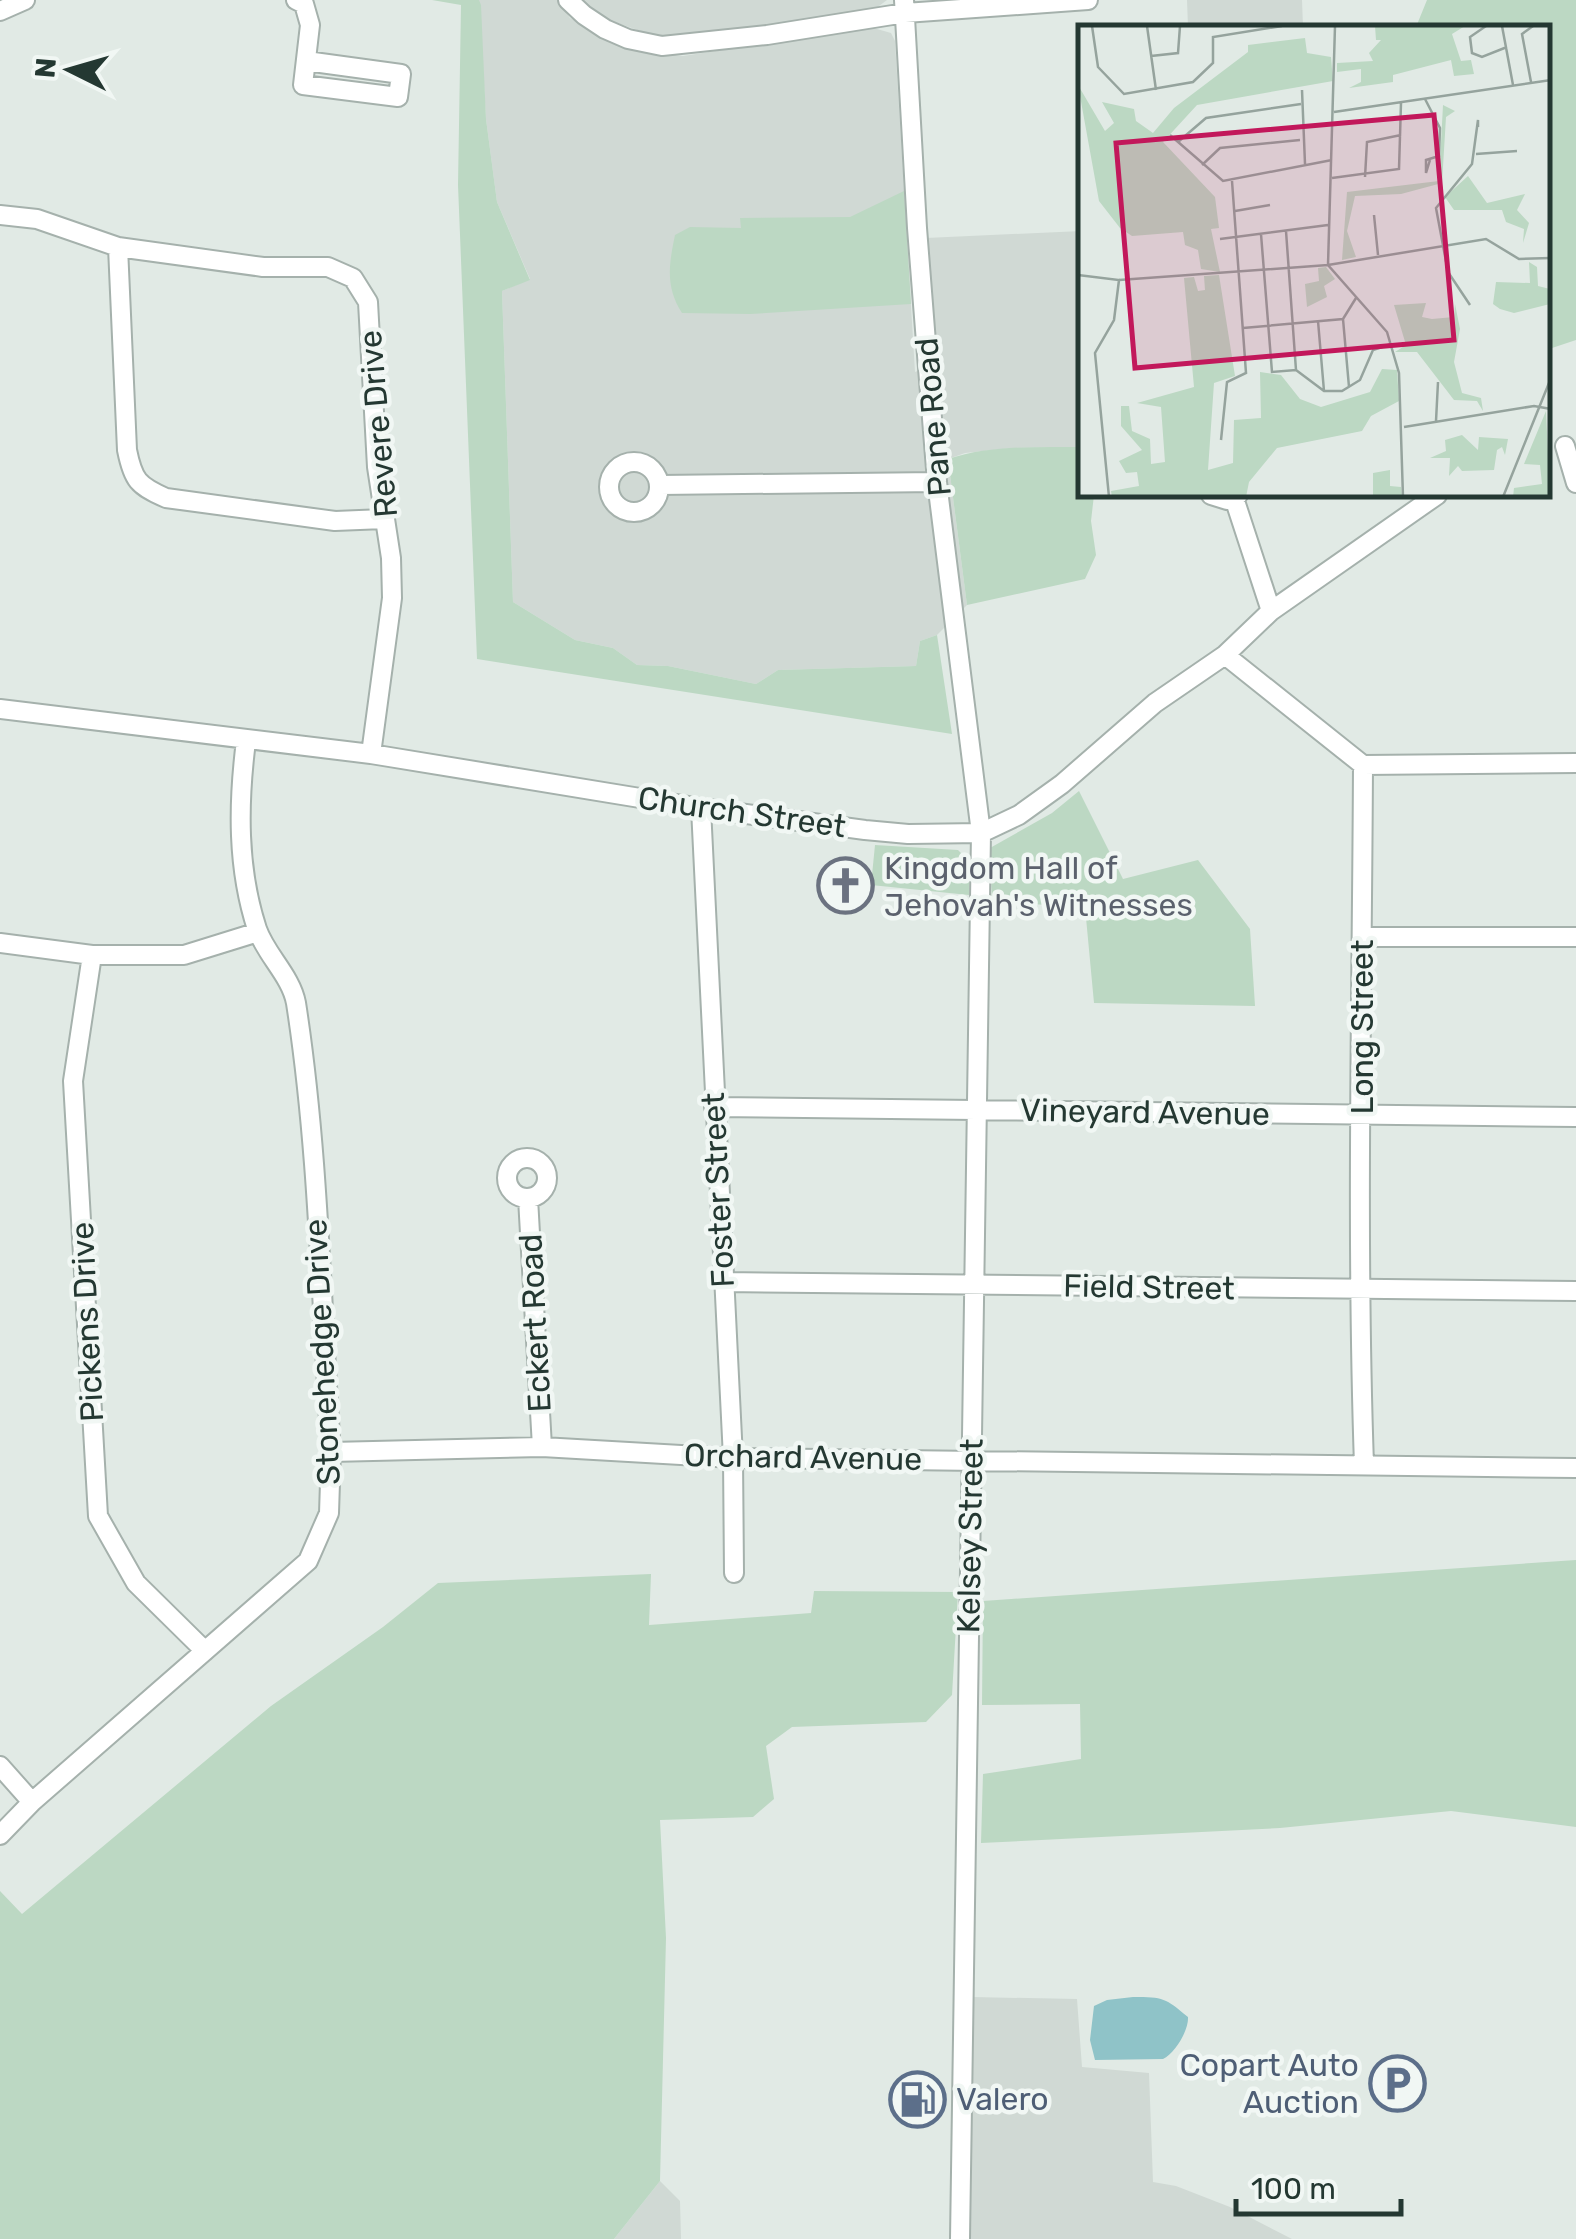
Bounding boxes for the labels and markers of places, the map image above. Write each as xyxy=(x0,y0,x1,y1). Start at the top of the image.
place label: Kingdom Hall of Jehovah's Witnesses xyxy=(884,849,1193,924)
church icon: Kingdom Hall of Jehovah's Witnesses xyxy=(815,856,875,916)
place label: Copart Auto Auction xyxy=(1180,2046,1359,2121)
parking icon: Copart Auto Auction xyxy=(1368,2053,1428,2113)
fuel station icon: Valero xyxy=(887,2069,947,2129)
place label: Valero xyxy=(956,2080,1049,2118)

